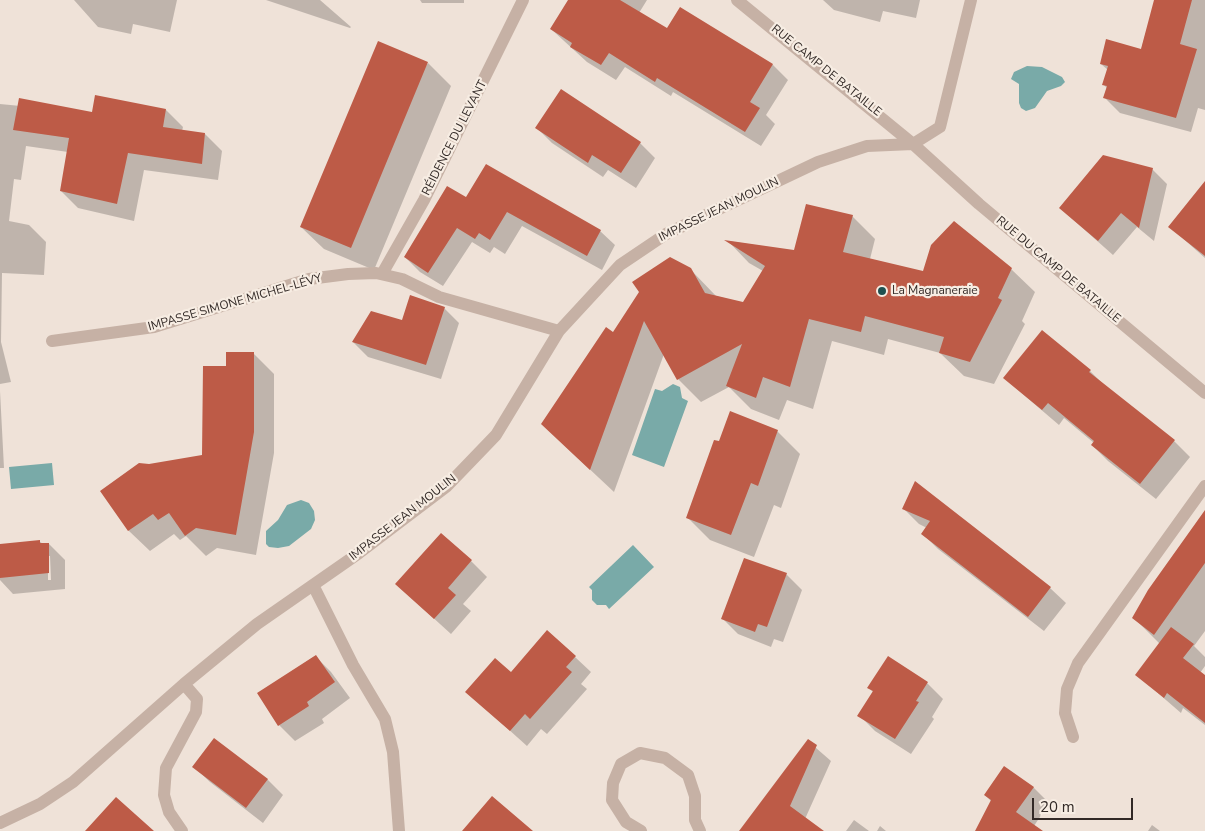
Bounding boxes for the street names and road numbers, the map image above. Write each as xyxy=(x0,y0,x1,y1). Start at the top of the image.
street label: RUE CAMP DE BATAILLE xyxy=(768,22,884,120)
street label: RÉIDENCE DU LEVANT xyxy=(420,78,490,198)
street label: IMPASSE JEAN MOULIN xyxy=(657,175,781,245)
street label: RUE DU CAMP DE BATAILLE xyxy=(993,214,1123,326)
street label: IMPASSE SIMONE MICHEL-LÉVY xyxy=(146,271,324,335)
street label: IMPASSE JEAN MOULIN xyxy=(347,472,459,564)

